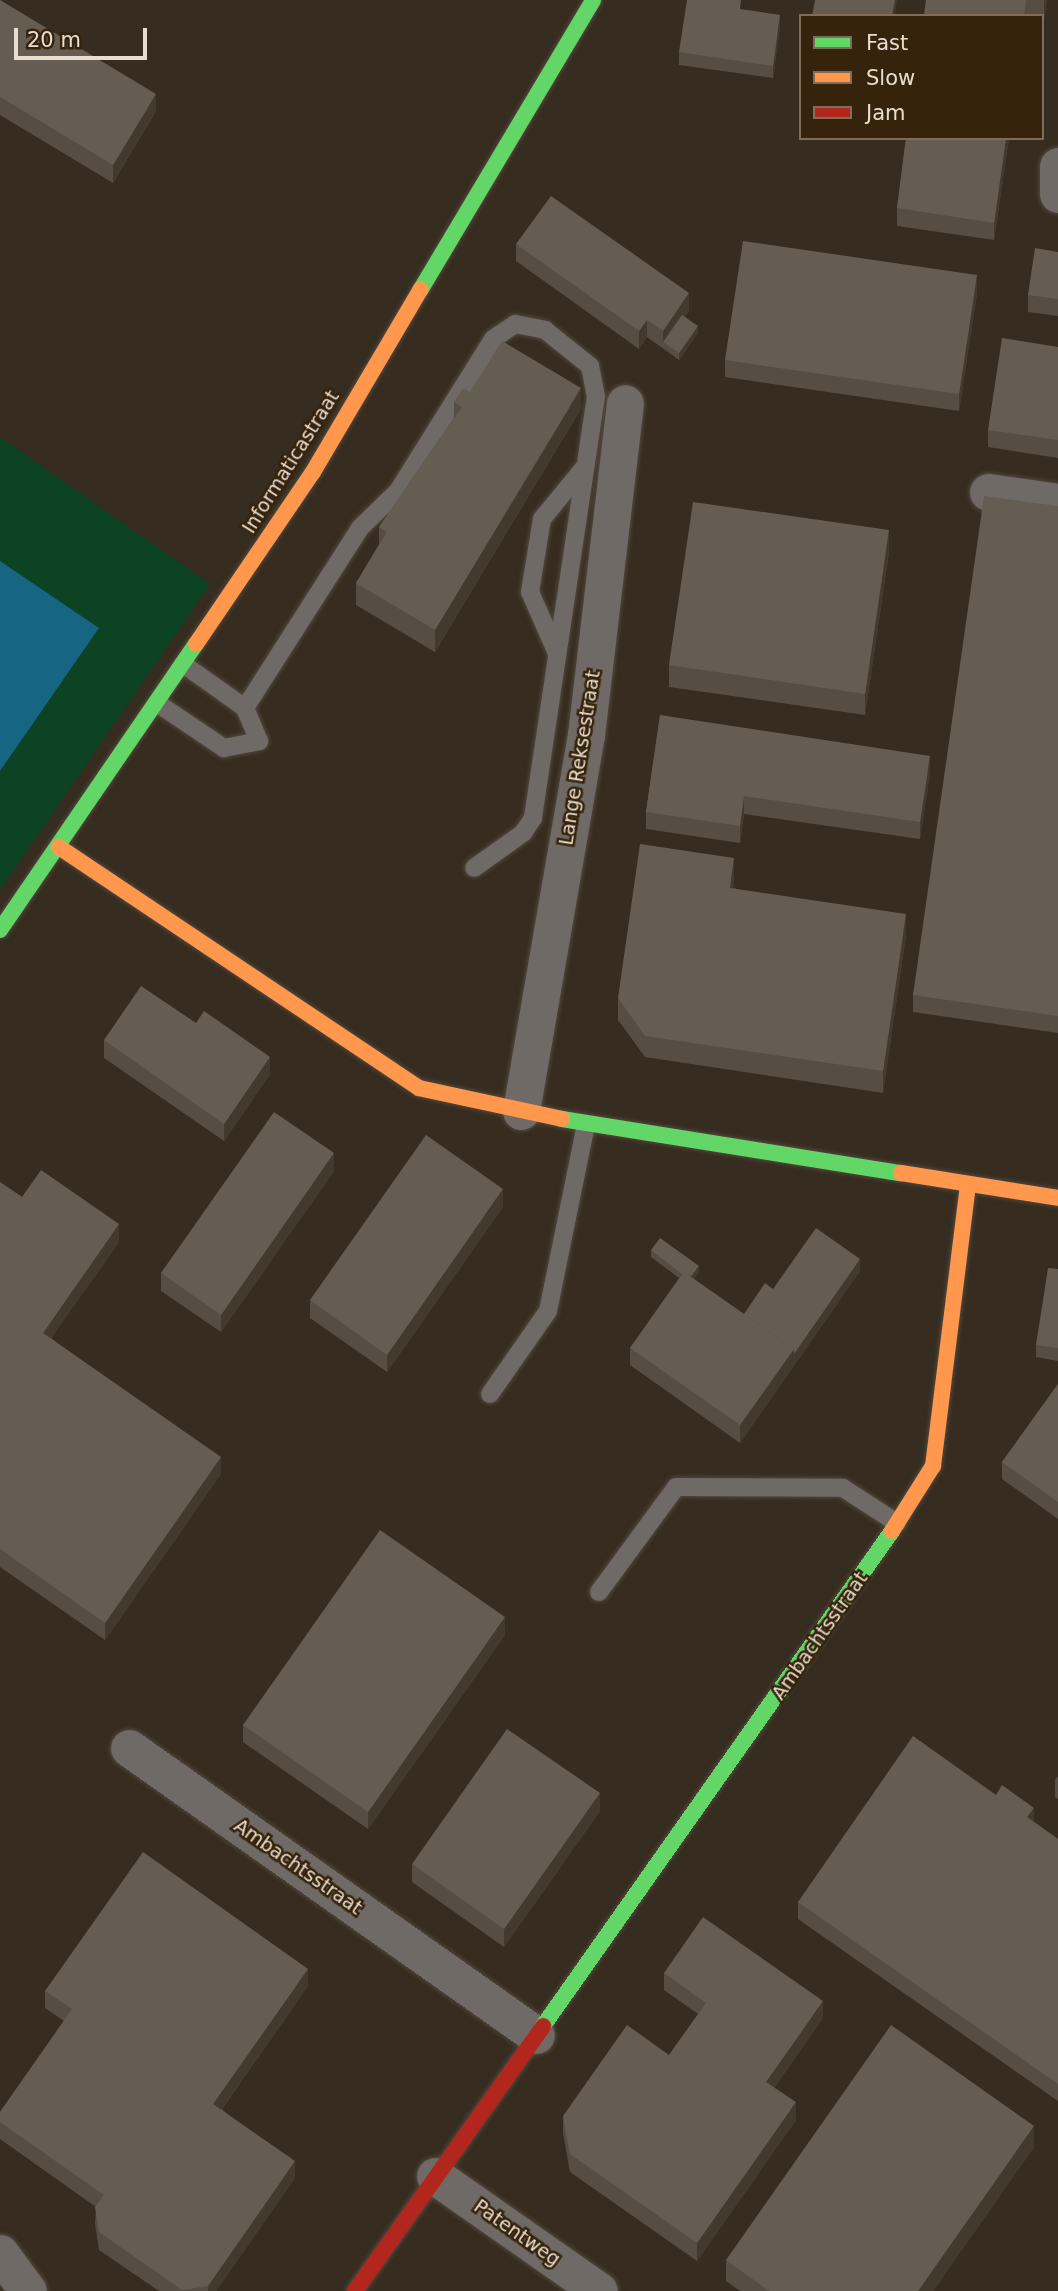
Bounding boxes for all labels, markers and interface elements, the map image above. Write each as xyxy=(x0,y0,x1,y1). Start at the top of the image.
scale bar xyxy=(18,14,150,58)
legend xyxy=(799,14,1044,140)
text: 20 m xyxy=(27,28,81,52)
text: Fast xyxy=(866,31,908,55)
text: Slow xyxy=(866,66,915,90)
text: Jam xyxy=(866,101,906,125)
street label: Informaticastraat xyxy=(238,386,344,538)
street label: Lange Reksestraat xyxy=(555,669,605,847)
street label: Ambachtsstraat xyxy=(767,1568,873,1704)
street label: Ambachtsstraat xyxy=(230,1814,366,1920)
street label: Patentweg xyxy=(469,2195,565,2271)

